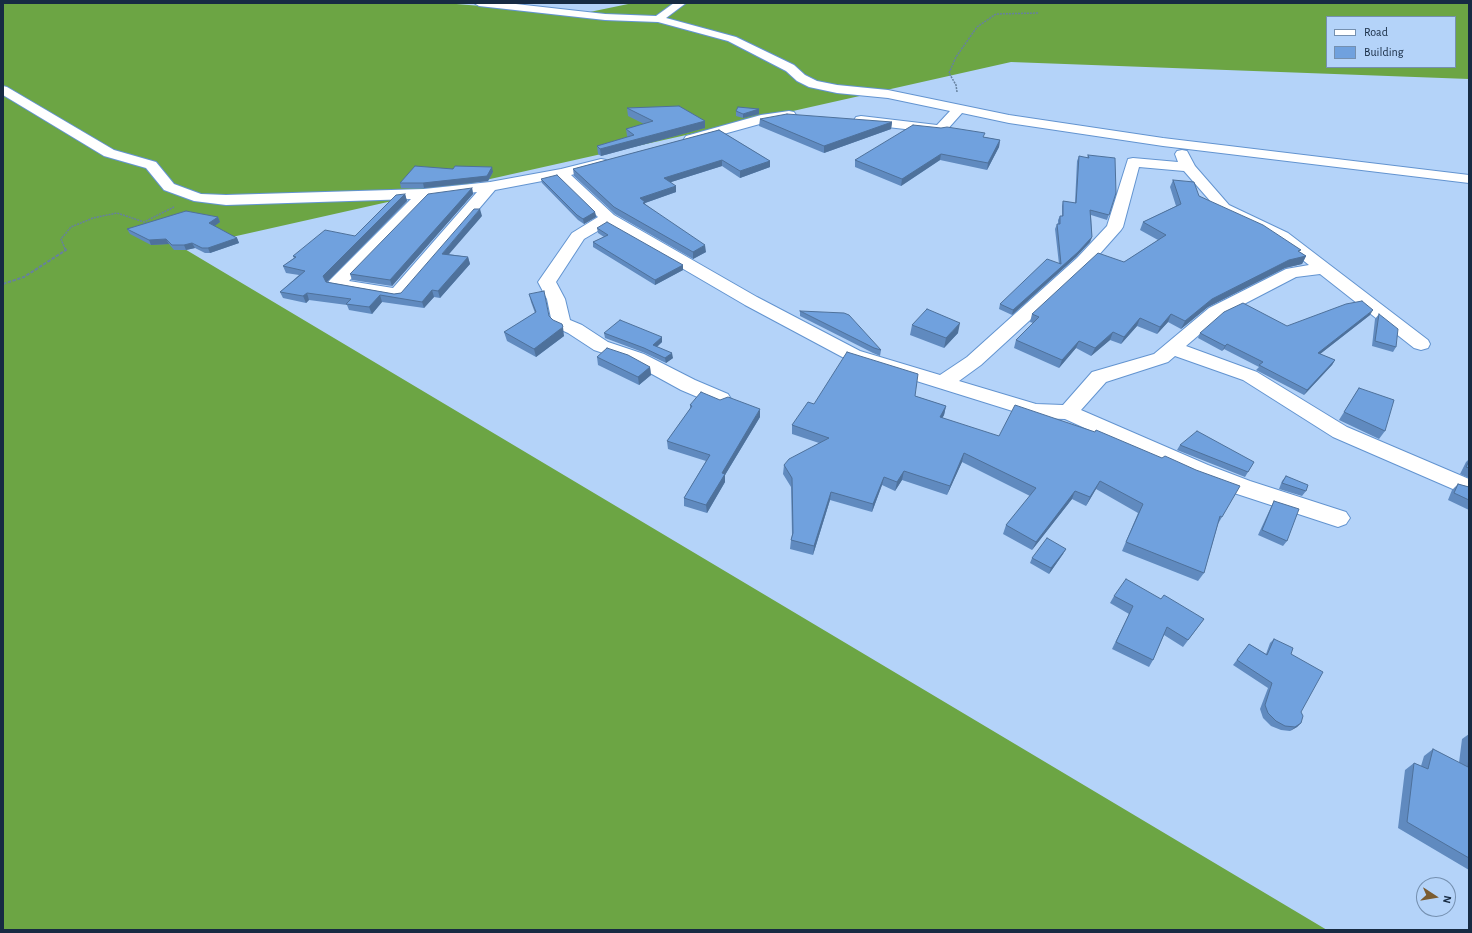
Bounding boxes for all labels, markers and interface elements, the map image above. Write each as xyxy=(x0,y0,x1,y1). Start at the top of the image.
legend xyxy=(1326,16,1456,68)
text: Road xyxy=(1364,26,1388,38)
text: Building xyxy=(1364,46,1404,58)
north arrow xyxy=(1416,877,1456,917)
text: N xyxy=(1441,895,1453,904)

